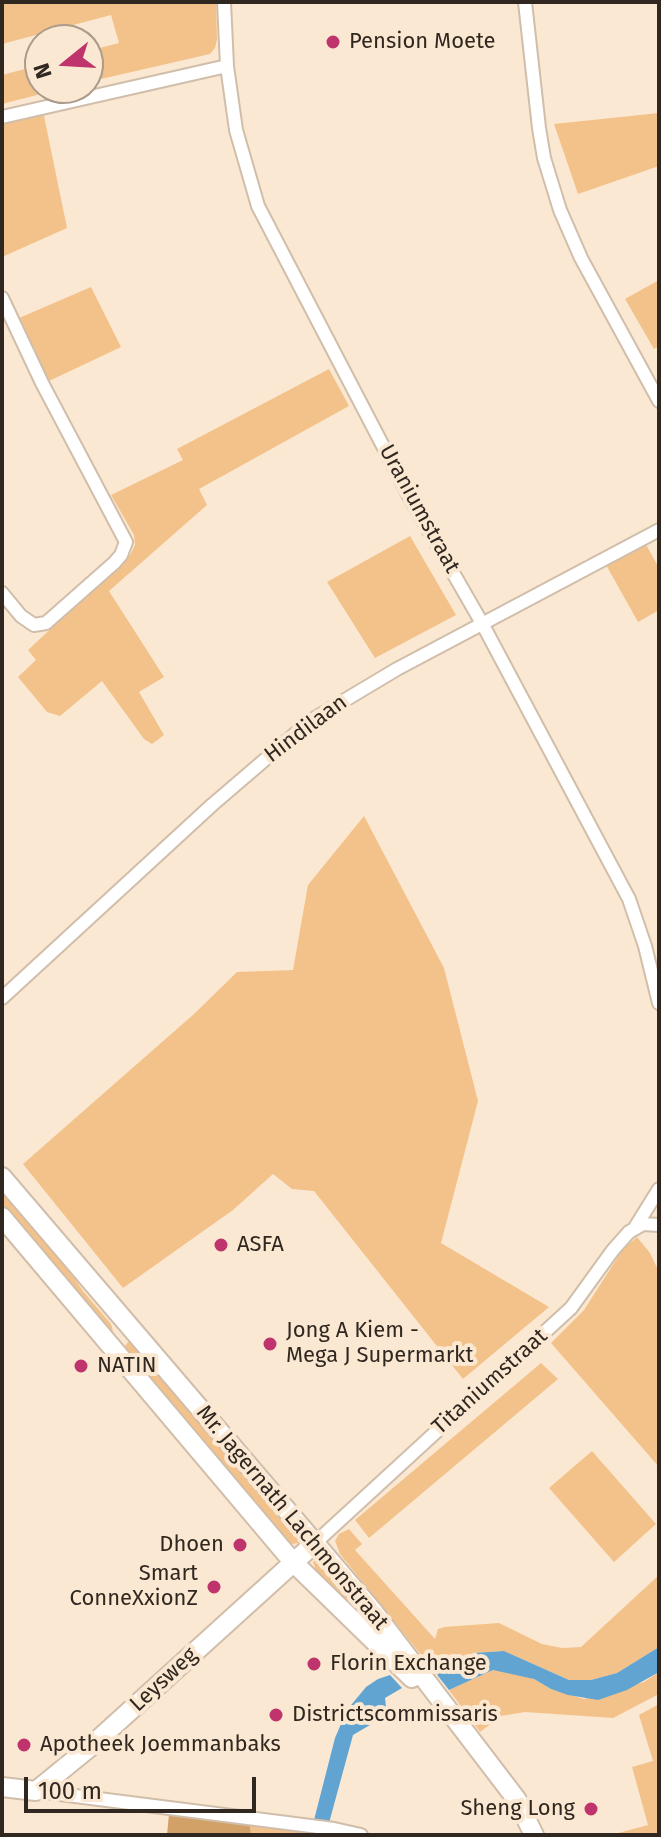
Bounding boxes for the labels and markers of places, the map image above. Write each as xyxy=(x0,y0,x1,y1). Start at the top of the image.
place label: Pension Moete xyxy=(349,29,496,55)
marker: Pension Moete xyxy=(324,33,342,51)
place label: ASFA xyxy=(237,1232,284,1258)
marker: ASFA xyxy=(212,1236,230,1254)
place label: Jong A Kiem - Mega J Supermarkt xyxy=(286,1318,473,1370)
marker: Jong A Kiem - Mega J Supermarkt xyxy=(261,1335,279,1353)
place label: NATIN xyxy=(97,1353,156,1379)
marker: NATIN xyxy=(72,1357,90,1375)
place label: Dhoen xyxy=(159,1532,224,1558)
marker: Dhoen xyxy=(231,1536,249,1554)
place label: Smart ConneXxionZ xyxy=(70,1561,198,1612)
marker: Smart ConneXxionZ xyxy=(205,1578,223,1596)
place label: Florin Exchange xyxy=(330,1651,487,1677)
marker: Florin Exchange xyxy=(305,1655,323,1673)
place label: Districtscommissaris xyxy=(292,1702,498,1728)
marker: Districtscommissaris xyxy=(267,1706,285,1724)
place label: Apotheek Joemmanbaks xyxy=(40,1732,281,1758)
marker: Apotheek Joemmanbaks xyxy=(15,1736,33,1754)
place label: Sheng Long xyxy=(460,1796,575,1822)
marker: Sheng Long xyxy=(582,1800,600,1818)

